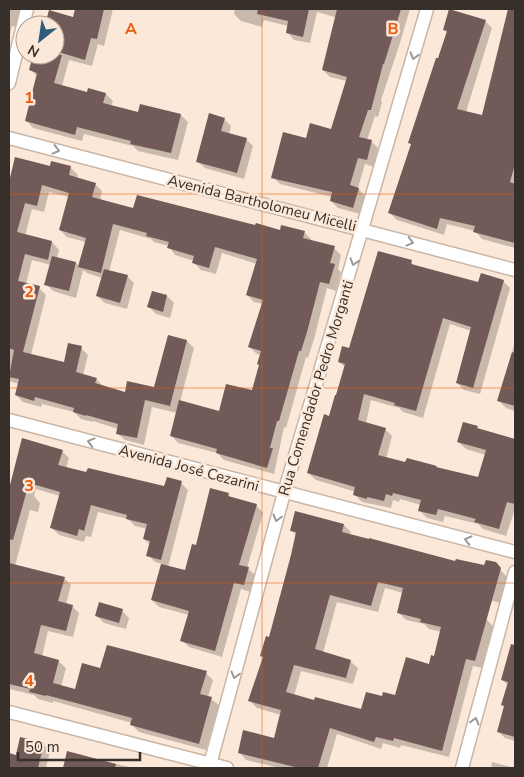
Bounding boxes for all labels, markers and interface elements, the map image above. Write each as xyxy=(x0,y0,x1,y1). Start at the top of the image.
north arrow xyxy=(15,15,65,65)
text: A xyxy=(125,18,137,40)
text: B xyxy=(387,18,399,40)
text: N xyxy=(24,40,43,62)
one-way arrow xyxy=(409,51,419,59)
text: 1 xyxy=(24,87,34,109)
one-way arrow xyxy=(51,144,60,155)
street label: Avenida Bartholomeu Micelli xyxy=(166,170,358,236)
one-way arrow xyxy=(406,236,415,247)
one-way arrow xyxy=(349,257,359,266)
street label: Rua Comendador Pedro Morganti xyxy=(274,278,358,498)
text: 2 xyxy=(24,281,34,303)
one-way arrow xyxy=(87,437,95,447)
street label: Avenida José Cezarini xyxy=(117,440,261,496)
text: 3 xyxy=(24,475,34,497)
one-way arrow xyxy=(273,514,283,522)
one-way arrow xyxy=(464,535,473,546)
text: 4 xyxy=(24,670,34,692)
one-way arrow xyxy=(230,671,240,679)
one-way arrow xyxy=(469,717,480,726)
scale bar xyxy=(18,730,140,762)
text: 50 m xyxy=(25,737,60,757)

